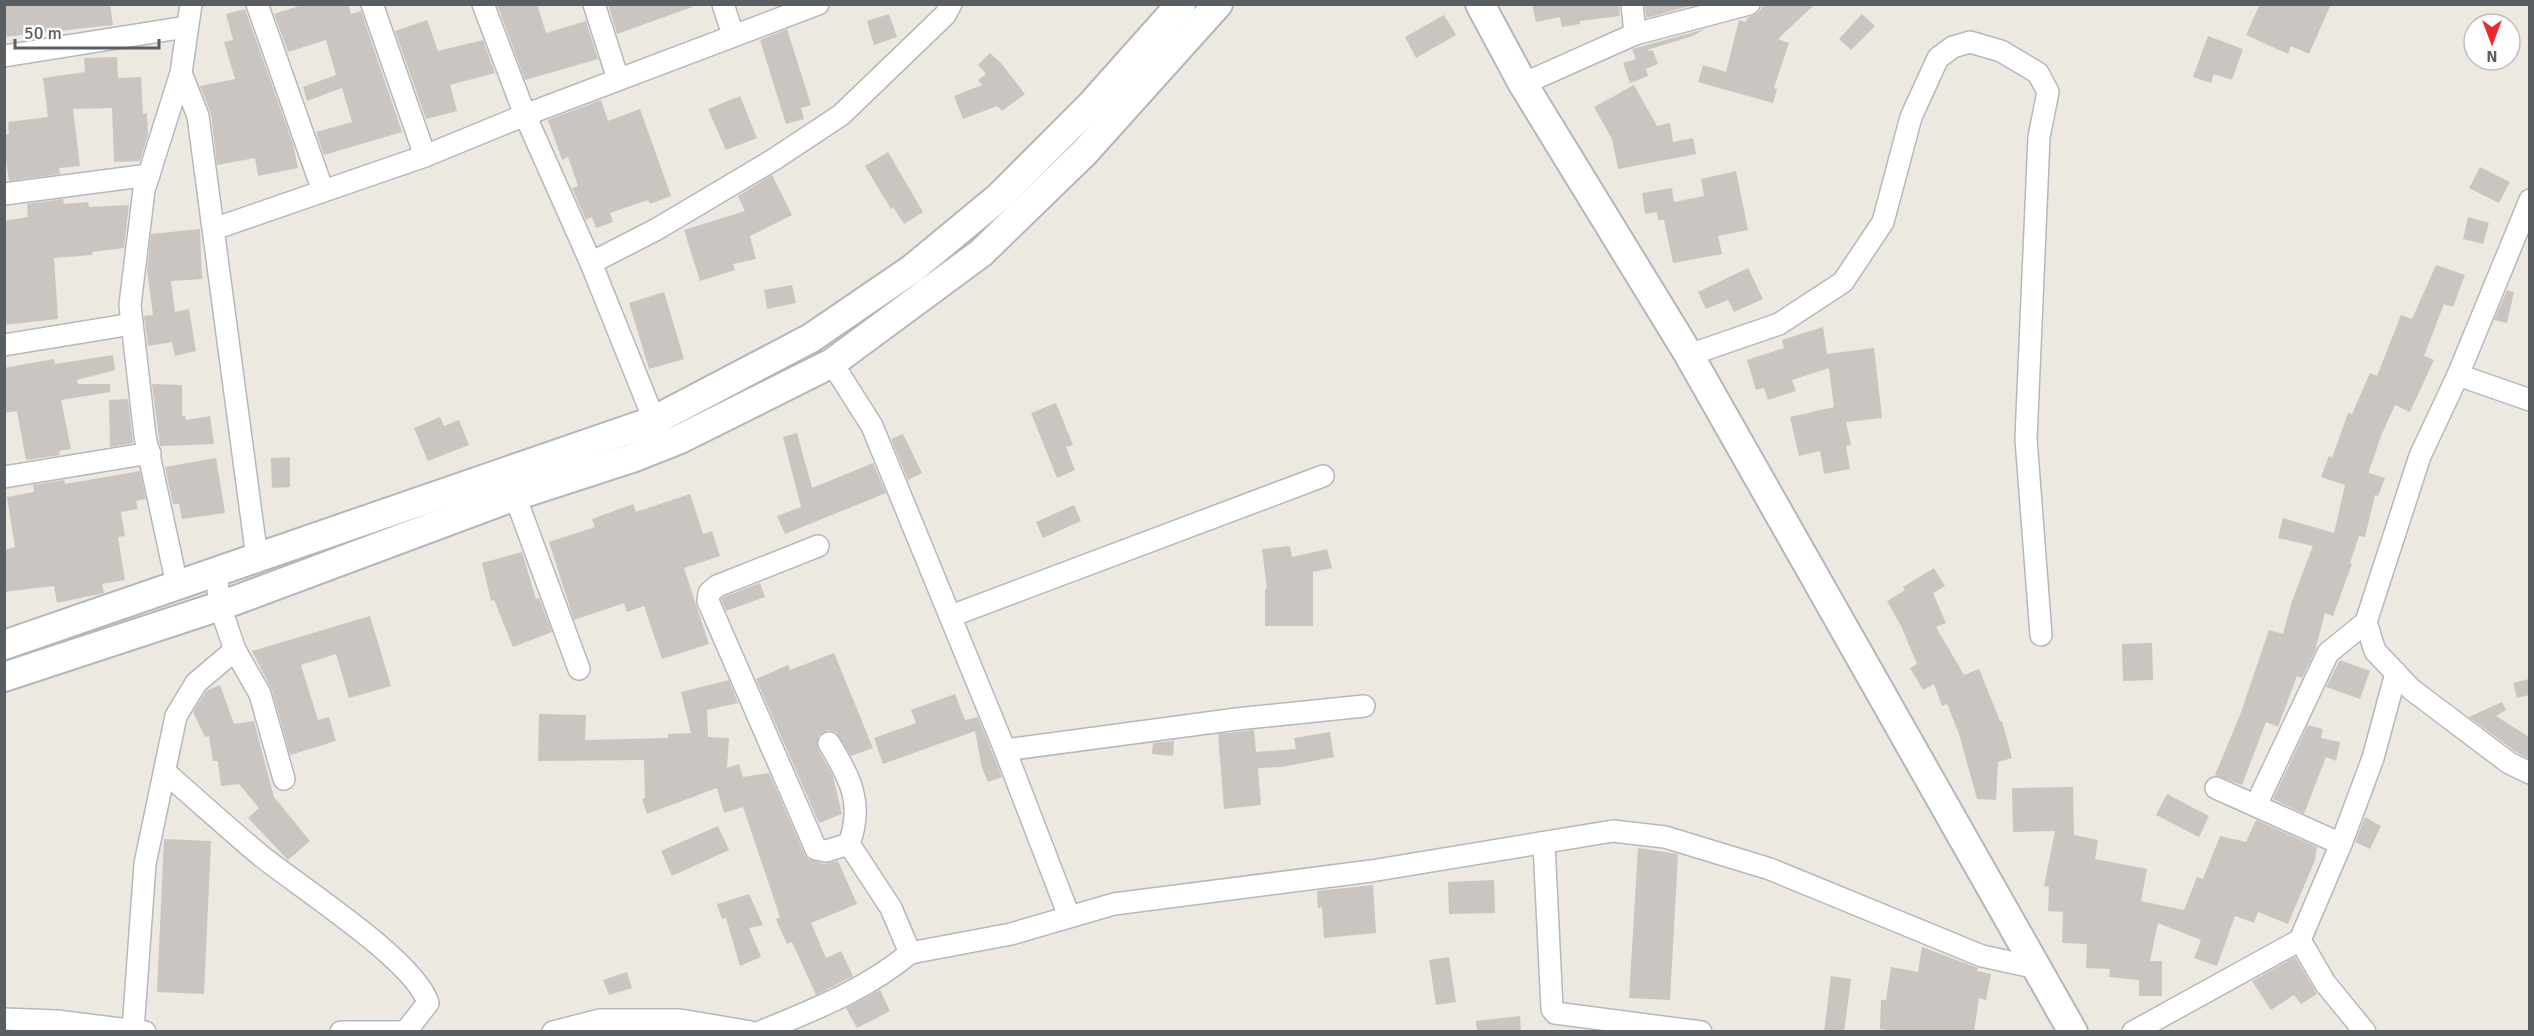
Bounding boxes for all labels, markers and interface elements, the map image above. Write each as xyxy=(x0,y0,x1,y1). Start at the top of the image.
scale bar xyxy=(15,12,159,50)
north arrow xyxy=(2462,12,2522,72)
text: 50 m xyxy=(24,22,62,44)
text: N xyxy=(2486,46,2498,66)

